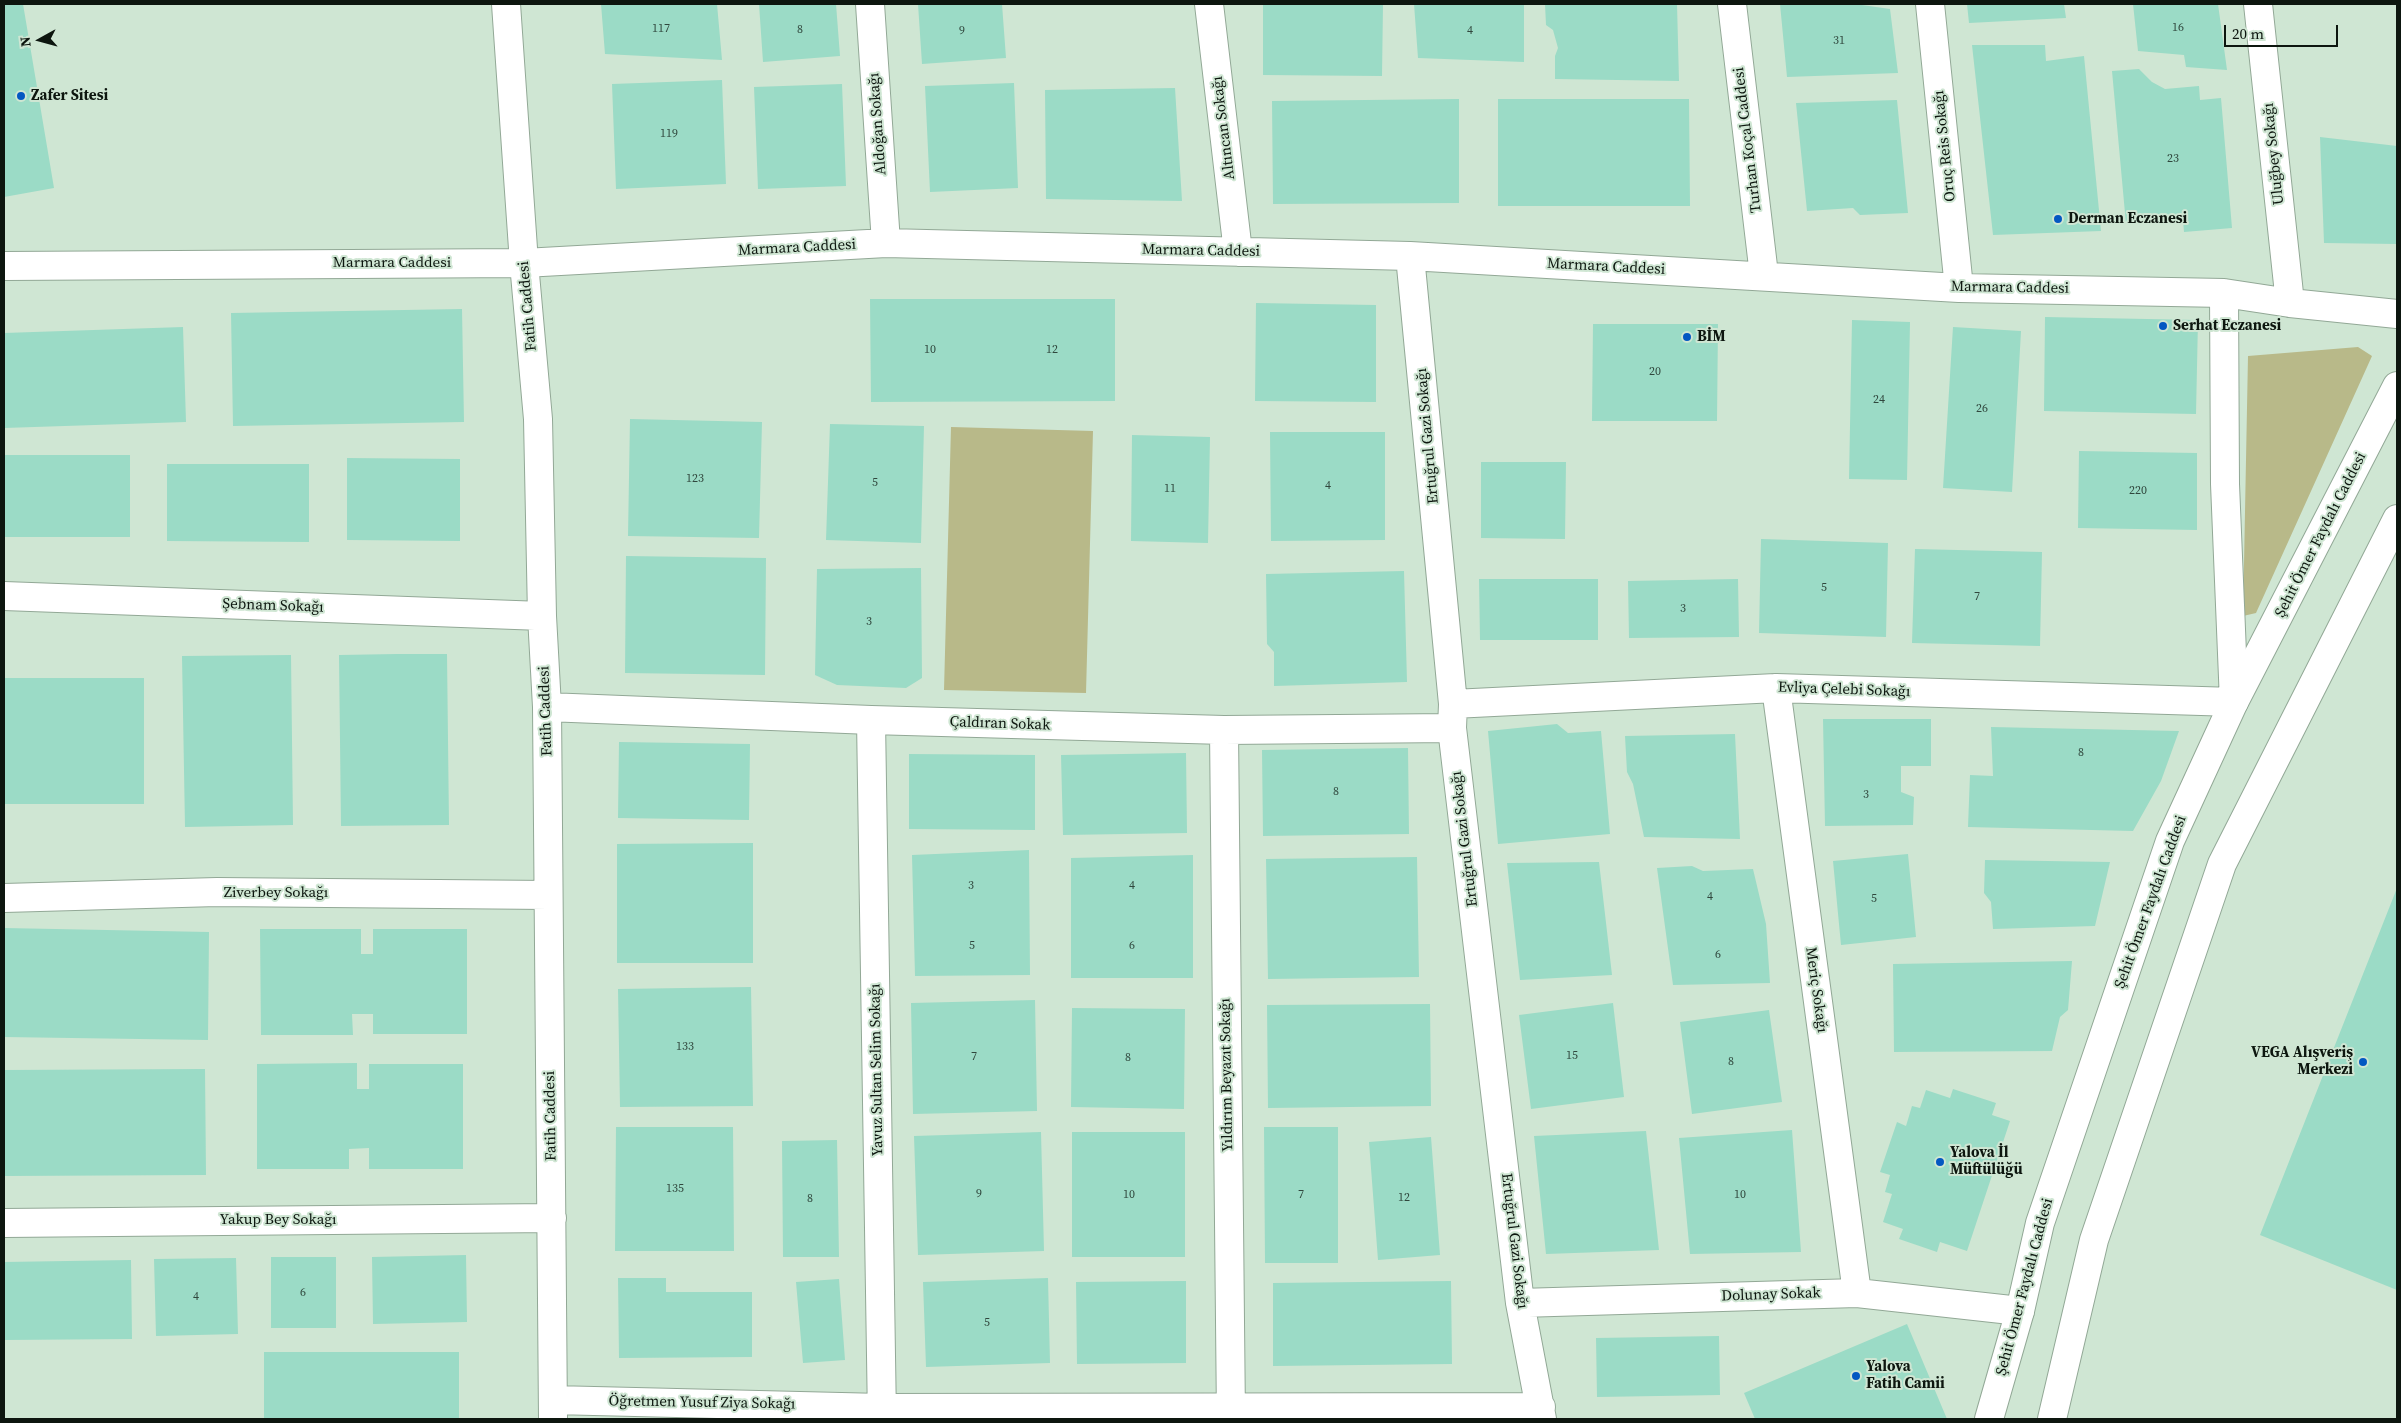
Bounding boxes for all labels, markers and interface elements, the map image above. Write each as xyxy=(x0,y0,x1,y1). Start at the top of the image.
north arrow xyxy=(15,15,65,65)
scale bar xyxy=(2226,15,2340,47)
house number: 16 xyxy=(2172,21,2184,35)
house number: 117 xyxy=(652,22,670,36)
house number: 8 xyxy=(797,23,803,37)
text: 20 m xyxy=(2232,23,2264,44)
house number: 9 xyxy=(959,24,965,38)
house number: 4 xyxy=(1467,24,1473,38)
house number: 31 xyxy=(1833,34,1845,48)
text: N xyxy=(15,36,36,48)
street label: Turhan Koçal Caddesi xyxy=(1730,66,1766,214)
street label: Aldoğan Sokağı xyxy=(865,72,891,176)
street label: Altıncan Sokağı xyxy=(1209,75,1239,181)
place label: Zafer Sitesi xyxy=(31,87,108,105)
street label: Oruç Reis Sokağı xyxy=(1930,89,1960,203)
marker: Zafer Sitesi xyxy=(15,90,27,102)
street label: Uluğbey Sokağı xyxy=(2260,102,2288,206)
house number: 119 xyxy=(660,127,678,141)
house number: 23 xyxy=(2167,152,2179,166)
place label: Derman Eczanesi xyxy=(2068,210,2187,228)
marker: Derman Eczanesi xyxy=(2052,213,2064,225)
street label: Marmara Caddesi xyxy=(737,236,857,260)
street label: Marmara Caddesi xyxy=(1142,241,1260,261)
street label: Marmara Caddesi xyxy=(333,254,451,272)
street label: Marmara Caddesi xyxy=(1546,255,1666,279)
street label: Fatih Caddesi xyxy=(515,260,541,352)
street label: Marmara Caddesi xyxy=(1951,278,2069,298)
place label: Serhat Eczanesi xyxy=(2173,317,2281,335)
marker: Serhat Eczanesi xyxy=(2157,320,2169,332)
place label: BİM xyxy=(1697,328,1726,346)
marker: BİM xyxy=(1681,331,1693,343)
house number: 10 xyxy=(924,343,936,357)
house number: 12 xyxy=(1046,343,1058,357)
house number: 20 xyxy=(1649,365,1661,379)
street label: Ertuğrul Gazi Sokağı xyxy=(1413,367,1443,505)
house number: 24 xyxy=(1873,393,1885,407)
house number: 26 xyxy=(1976,402,1988,416)
street label: Şehit Ömer Faydalı Caddesi xyxy=(2271,450,2371,620)
house number: 123 xyxy=(686,472,704,486)
house number: 5 xyxy=(872,476,878,490)
house number: 4 xyxy=(1325,479,1331,493)
house number: 11 xyxy=(1164,482,1176,496)
house number: 220 xyxy=(2129,484,2147,498)
house number: 5 xyxy=(1821,581,1827,595)
house number: 7 xyxy=(1974,590,1980,604)
street label: Şebnam Sokağı xyxy=(222,595,324,617)
house number: 3 xyxy=(1680,602,1686,616)
house number: 3 xyxy=(866,615,872,629)
street label: Fatih Caddesi xyxy=(535,666,557,756)
street label: Evliya Çelebi Sokağı xyxy=(1777,679,1911,701)
street label: Çaldıran Sokak xyxy=(949,713,1051,735)
house number: 8 xyxy=(2078,746,2084,760)
street label: Ertuğrul Gazi Sokağı xyxy=(1448,770,1482,908)
house number: 8 xyxy=(1333,785,1339,799)
house number: 3 xyxy=(1863,788,1869,802)
street label: Şehit Ömer Faydalı Caddesi xyxy=(2111,813,2191,991)
house number: 3 xyxy=(968,879,974,893)
house number: 4 xyxy=(1129,879,1135,893)
street label: Ziverbey Sokağı xyxy=(224,884,328,902)
house number: 4 xyxy=(1707,890,1713,904)
house number: 5 xyxy=(1871,892,1877,906)
house number: 5 xyxy=(969,939,975,953)
house number: 6 xyxy=(1129,939,1135,953)
street label: Meriç Sokağı xyxy=(1801,946,1831,1034)
house number: 6 xyxy=(1715,948,1721,962)
street label: Yavuz Sultan Selim Sokağı xyxy=(866,983,888,1157)
street label: Yıldırım Beyazıt Sokağı xyxy=(1217,998,1237,1152)
house number: 133 xyxy=(676,1040,694,1054)
place label: VEGA Alışveriş Merkezi xyxy=(2251,1044,2353,1079)
house number: 15 xyxy=(1566,1049,1578,1063)
house number: 7 xyxy=(971,1050,977,1064)
house number: 8 xyxy=(1125,1051,1131,1065)
house number: 8 xyxy=(1728,1055,1734,1069)
marker: VEGA Alışveriş Merkezi xyxy=(2357,1056,2369,1068)
street label: Fatih Caddesi xyxy=(541,1071,561,1161)
place label: Yalova İl Müftülüğü xyxy=(1950,1144,2022,1179)
marker: Yalova İl Müftülüğü xyxy=(1934,1156,1946,1168)
street label: Ertuğrul Gazi Sokağı xyxy=(1497,1172,1531,1310)
house number: 135 xyxy=(666,1182,684,1196)
house number: 9 xyxy=(976,1187,982,1201)
house number: 10 xyxy=(1123,1188,1135,1202)
house number: 7 xyxy=(1298,1188,1304,1202)
house number: 10 xyxy=(1734,1188,1746,1202)
house number: 12 xyxy=(1398,1191,1410,1205)
house number: 8 xyxy=(807,1192,813,1206)
street label: Şehit Ömer Faydalı Caddesi xyxy=(1993,1196,2057,1378)
street label: Yakup Bey Sokağı xyxy=(220,1211,336,1229)
street label: Dolunay Sokak xyxy=(1721,1284,1821,1306)
house number: 6 xyxy=(300,1286,306,1300)
house number: 4 xyxy=(193,1290,199,1304)
house number: 5 xyxy=(984,1316,990,1330)
place label: Yalova Fatih Camii xyxy=(1866,1358,1945,1393)
marker: Yalova Fatih Camii xyxy=(1850,1370,1862,1382)
street label: Öğretmen Yusuf Ziya Sokağı xyxy=(608,1392,796,1414)

